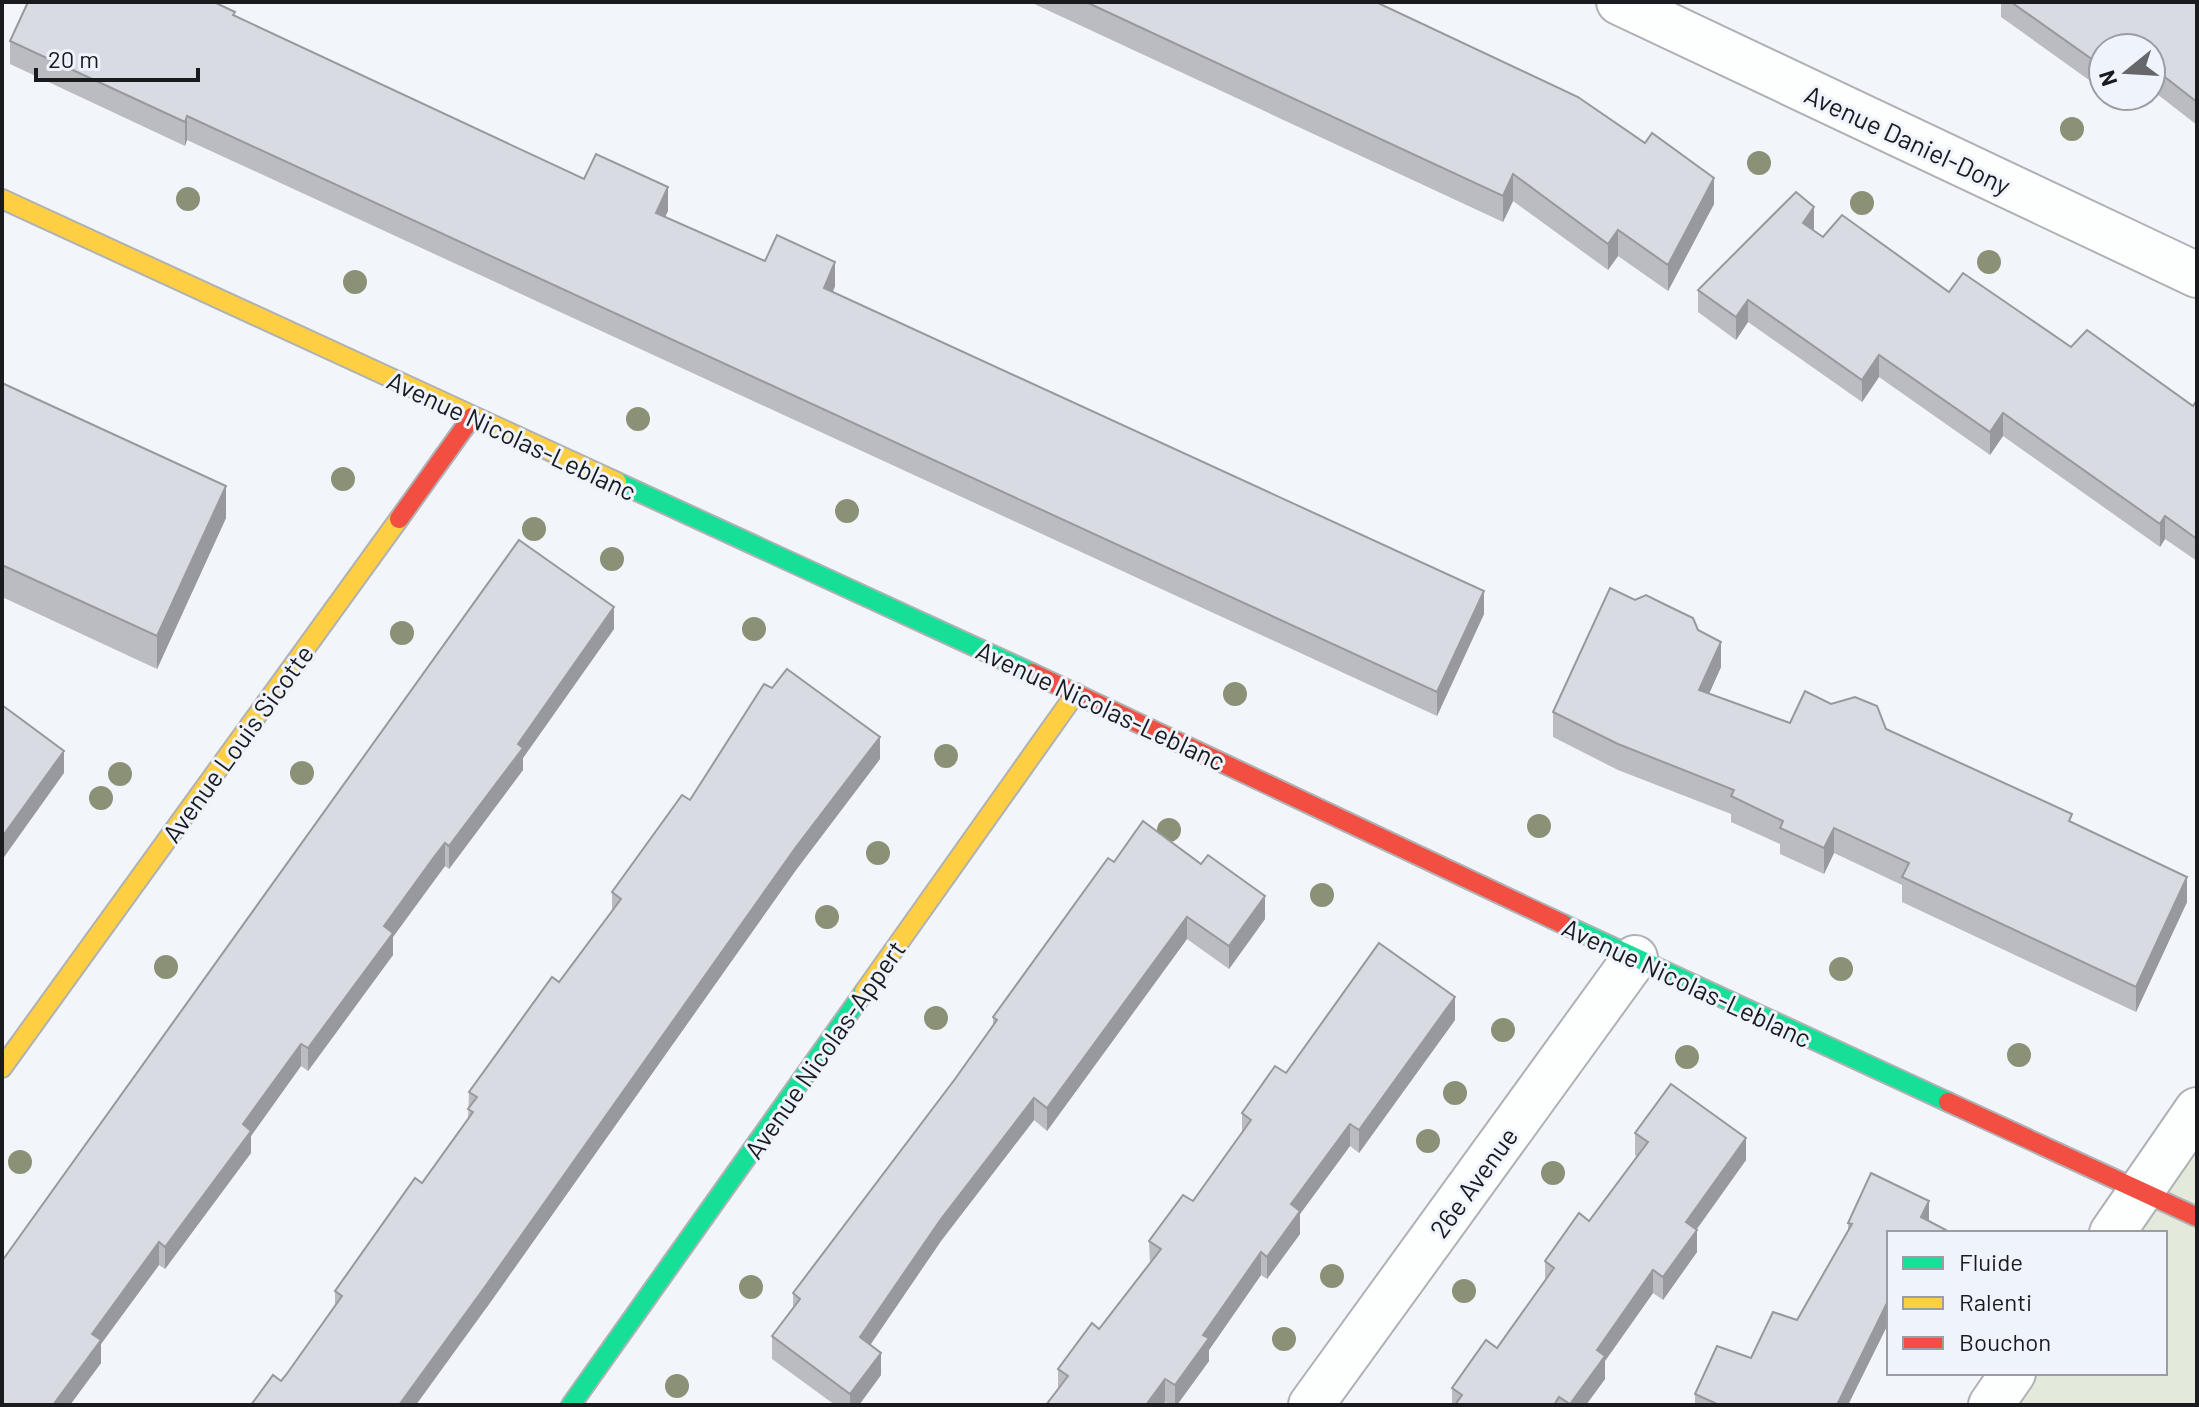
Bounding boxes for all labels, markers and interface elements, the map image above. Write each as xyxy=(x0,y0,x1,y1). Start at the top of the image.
scale bar xyxy=(36,32,198,82)
north arrow xyxy=(2087,32,2167,112)
text: 20 m xyxy=(48,44,99,73)
text: N xyxy=(2092,68,2122,89)
street label: Avenue Daniel-Dony xyxy=(1800,78,2016,200)
street label: Avenue Nicolas-Leblanc xyxy=(383,364,641,506)
street label: Avenue Nicolas-Leblanc xyxy=(972,634,1230,776)
street label: Avenue Louis Sicotte xyxy=(155,638,319,848)
street label: Avenue Nicolas-Leblanc xyxy=(1558,911,1816,1053)
street label: Avenue Nicolas-Appert xyxy=(737,934,911,1164)
street label: 26e Avenue xyxy=(1423,1121,1523,1243)
legend xyxy=(1887,1231,2167,1375)
text: Fluide xyxy=(1959,1247,2023,1276)
text: Ralenti xyxy=(1959,1287,2032,1316)
text: Bouchon xyxy=(1959,1327,2051,1356)

